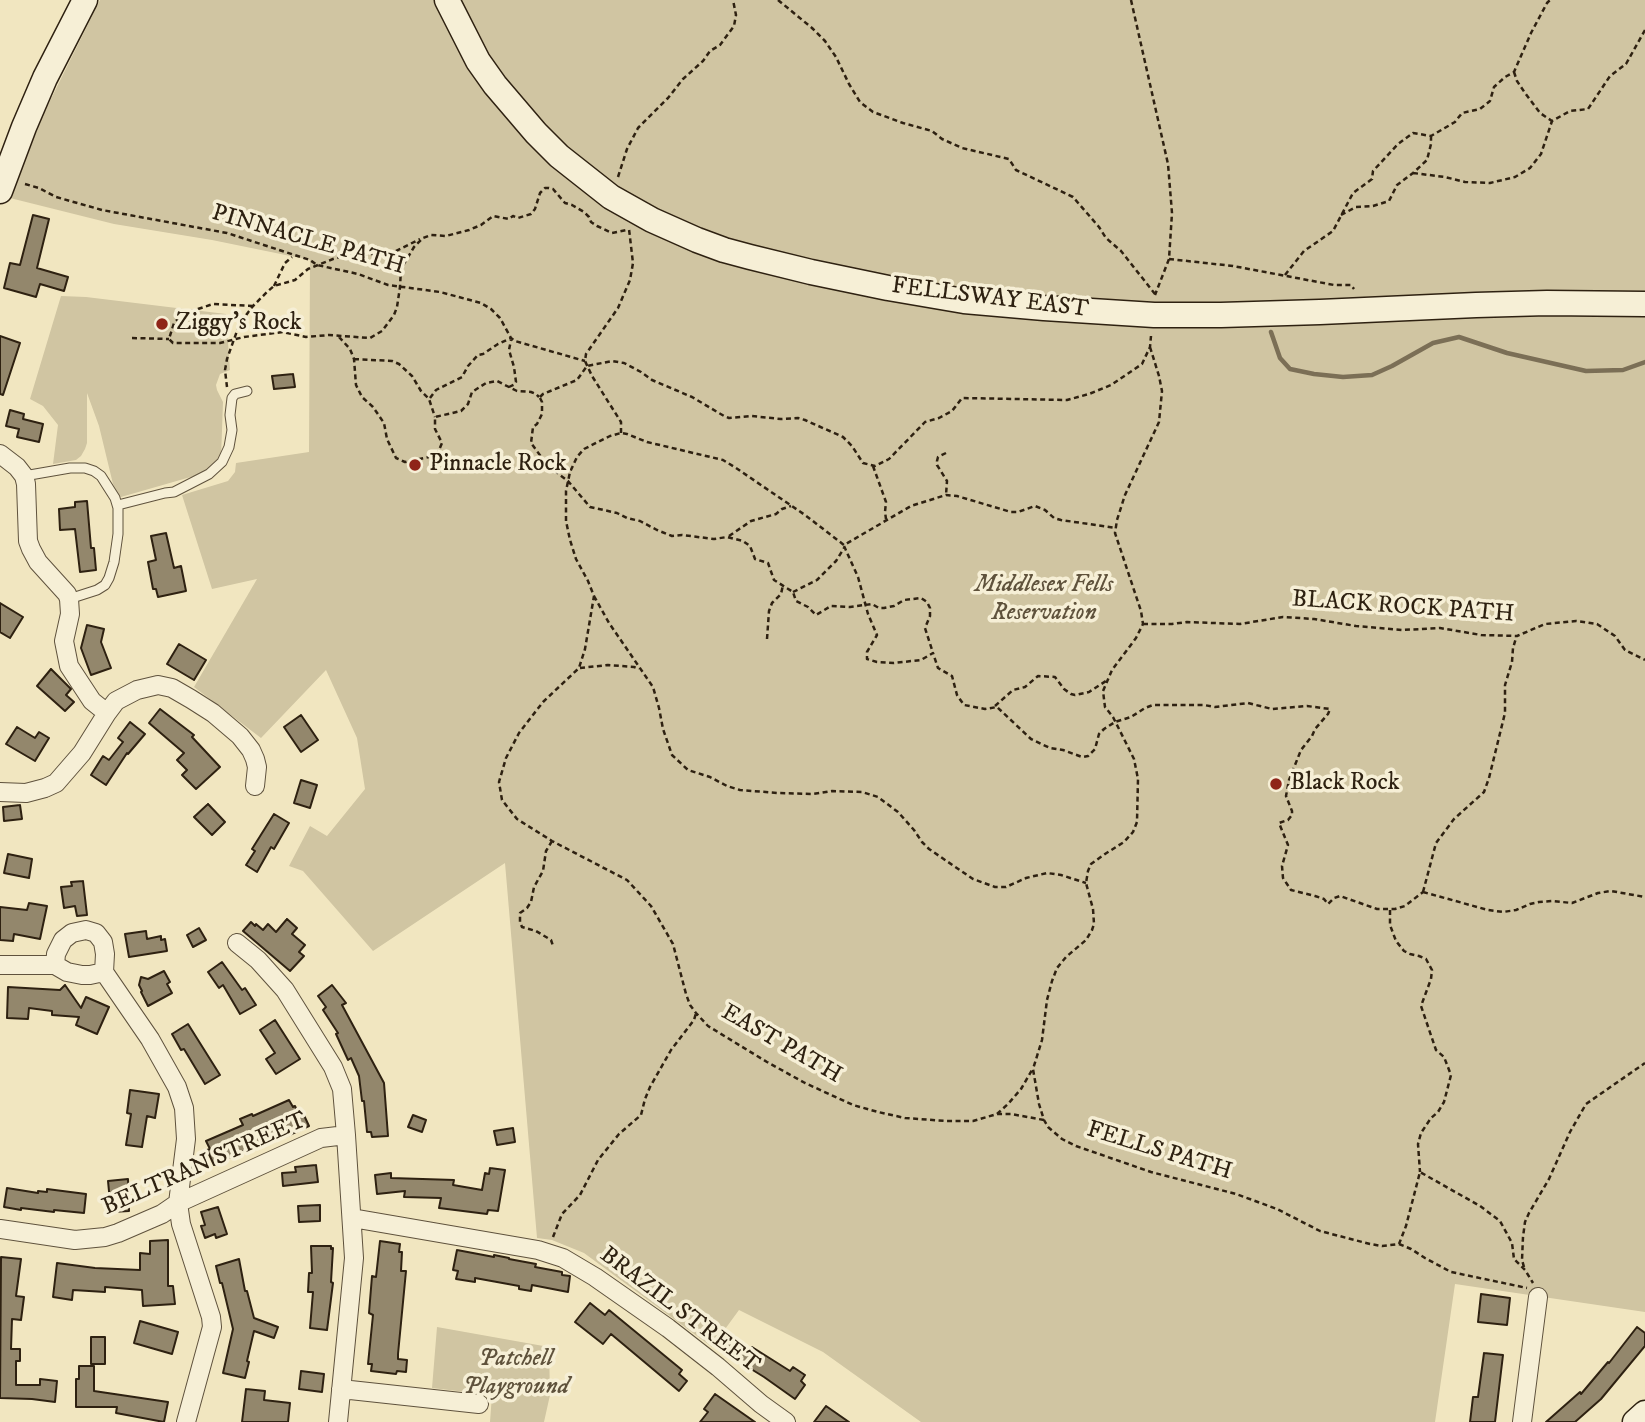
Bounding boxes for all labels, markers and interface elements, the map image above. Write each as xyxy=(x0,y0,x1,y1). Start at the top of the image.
street label: PINNACLE PATH xyxy=(208,200,408,282)
street label: FELLSWAY EAST xyxy=(890,273,1090,325)
place label: Ziggy's Rock xyxy=(176,310,302,338)
marker: Ziggy's Rock xyxy=(154,316,170,332)
place label: Pinnacle Rock xyxy=(429,451,567,479)
marker: Pinnacle Rock xyxy=(407,457,423,473)
park label: Middlesex Fells Reservation xyxy=(975,572,1113,628)
street label: BLACK ROCK PATH xyxy=(1291,586,1515,630)
place label: Black Rock xyxy=(1290,770,1400,798)
marker: Black Rock xyxy=(1268,776,1284,792)
street label: EAST PATH xyxy=(716,999,846,1091)
street label: BELTRAN STREET xyxy=(98,1107,312,1223)
street label: FELLS PATH xyxy=(1083,1116,1235,1188)
street label: BRAZIL STREET xyxy=(593,1241,765,1381)
park label: Patchell Playground xyxy=(463,1346,569,1402)

